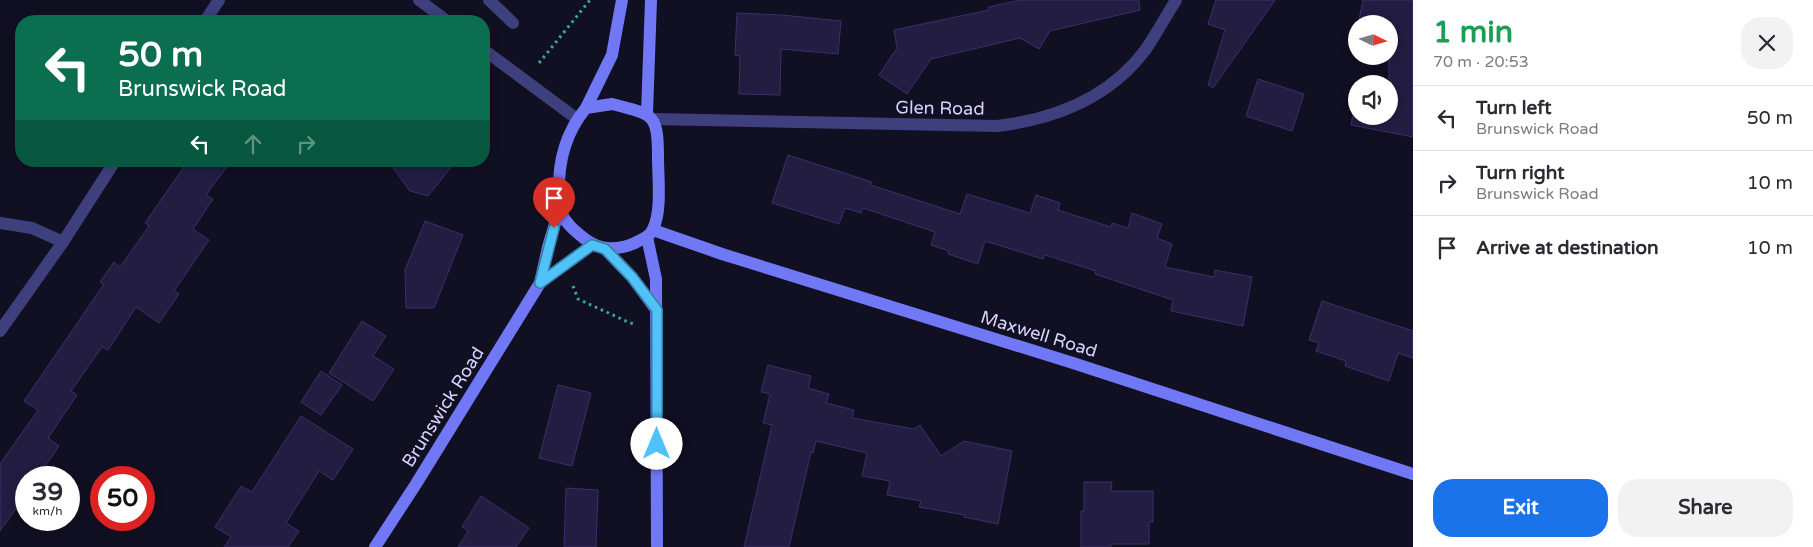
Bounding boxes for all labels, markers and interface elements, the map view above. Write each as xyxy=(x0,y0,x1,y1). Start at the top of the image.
text: 1 min xyxy=(1433,14,1513,51)
north arrow xyxy=(1348,15,1398,65)
map controls xyxy=(1348,15,1398,125)
button: close xyxy=(1741,17,1793,69)
text: 50 m xyxy=(118,34,203,76)
icon: left xyxy=(35,35,100,100)
text: 70 m · 20:53 xyxy=(1433,52,1529,72)
button: sound xyxy=(1348,75,1398,125)
text: Brunswick Road xyxy=(118,76,286,102)
street label: Glen Road xyxy=(895,96,985,120)
text: Turn left xyxy=(1476,97,1552,119)
icon: left xyxy=(1433,104,1461,132)
text: 50 m xyxy=(1747,107,1793,129)
text: Brunswick Road xyxy=(1476,119,1598,139)
icon: left xyxy=(186,130,214,158)
icon: ahead xyxy=(239,130,267,158)
icon: right xyxy=(292,130,320,158)
text: Turn right xyxy=(1476,162,1564,184)
icon: right xyxy=(1433,169,1461,197)
text: 10 m xyxy=(1747,172,1793,194)
pin xyxy=(533,177,575,228)
icon: arrive xyxy=(540,184,568,212)
text: Brunswick Road xyxy=(1476,184,1598,204)
icon: arrive xyxy=(1433,234,1461,262)
text: Arrive at destination xyxy=(1476,237,1659,259)
text: 10 m xyxy=(1747,237,1793,259)
street label: Maxwell Road xyxy=(978,306,1100,362)
street label: Brunswick Road xyxy=(397,343,489,471)
position arrow xyxy=(630,417,682,469)
speed limit sign: 50 xyxy=(90,466,155,531)
text: 39 xyxy=(32,477,63,507)
button: Exit xyxy=(1433,479,1608,537)
button: Share xyxy=(1618,479,1793,537)
text: km/h xyxy=(32,504,63,518)

